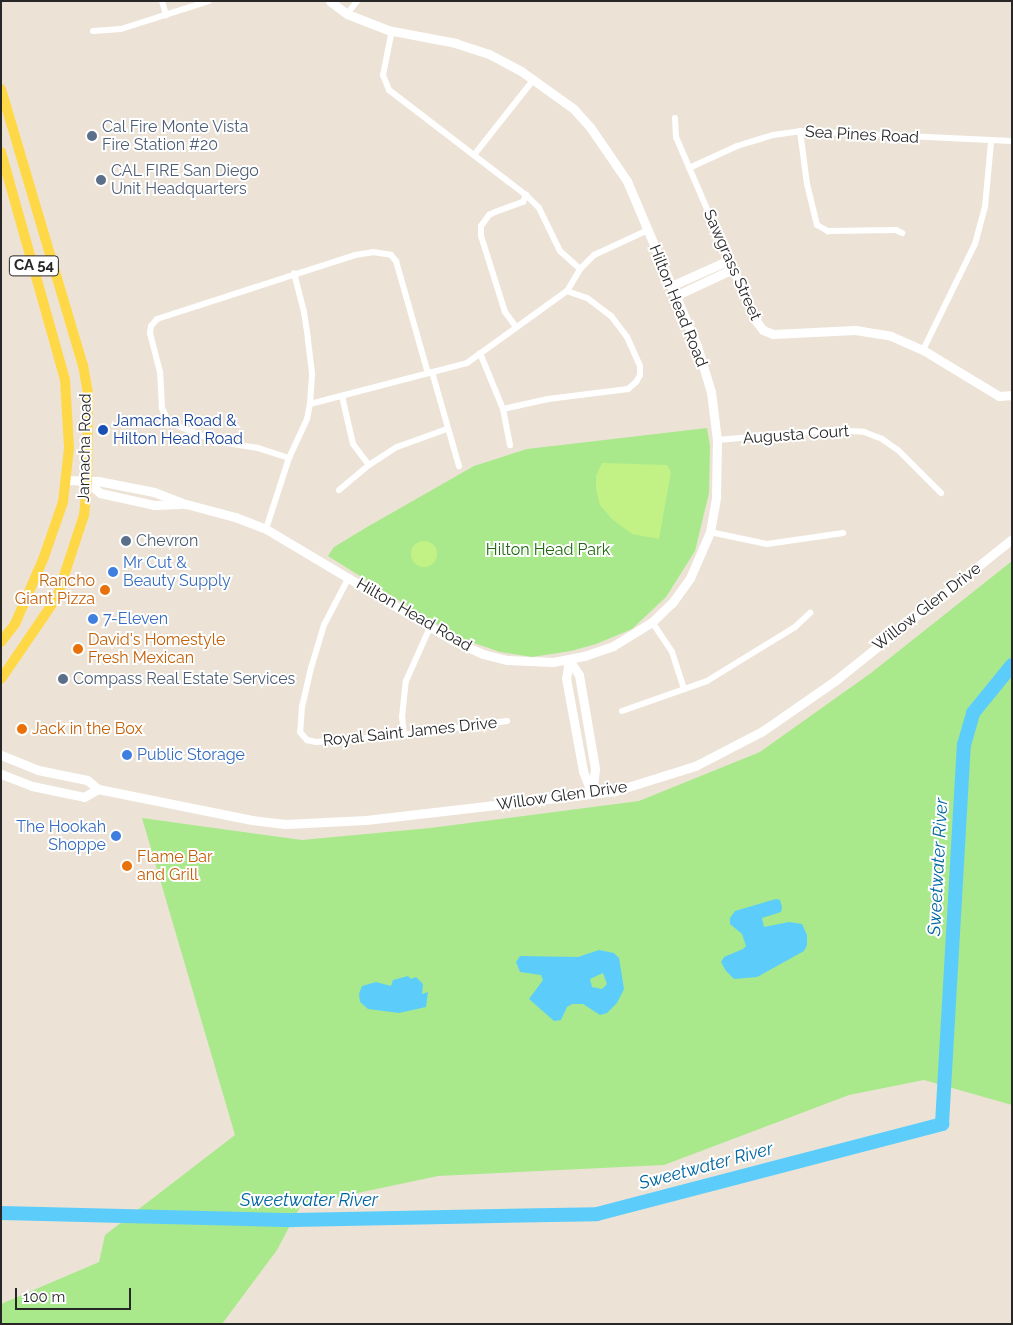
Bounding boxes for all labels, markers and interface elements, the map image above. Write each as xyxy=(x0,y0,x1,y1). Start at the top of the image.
place label: Cal Fire Monte Vista Fire Station #20 xyxy=(102,117,249,155)
street label: Sea Pines Road xyxy=(804,122,920,148)
marker: Cal Fire Monte Vista Fire Station #20 xyxy=(86,130,98,142)
place label: CAL FIRE San Diego Unit Headquarters xyxy=(111,161,259,199)
marker: CAL FIRE San Diego Unit Headquarters xyxy=(95,174,107,186)
street label: Sawgrass Street xyxy=(699,207,765,323)
street label: Hilton Head Road xyxy=(645,242,711,370)
road number: CA 54 xyxy=(8,254,60,278)
street label: Jamacha Road xyxy=(74,393,96,503)
place label: Jamacha Road & Hilton Head Road xyxy=(113,411,243,449)
street label: Augusta Court xyxy=(742,422,850,448)
marker: Jamacha Road & Hilton Head Road xyxy=(97,424,109,436)
place label: Chevron xyxy=(136,531,198,551)
marker: Chevron xyxy=(120,535,132,547)
park label: Hilton Head Park xyxy=(486,540,610,560)
place label: Mr Cut & Beauty Supply xyxy=(123,553,231,591)
street label: Willow Glen Drive xyxy=(869,559,985,655)
marker: Mr Cut & Beauty Supply xyxy=(107,566,119,578)
place label: Rancho Giant Pizza xyxy=(15,571,95,609)
street label: Hilton Head Road xyxy=(353,574,475,656)
marker: Rancho Giant Pizza xyxy=(99,584,111,596)
place label: 7-Eleven xyxy=(103,609,168,629)
marker: 7-Eleven xyxy=(87,613,99,625)
place label: David's Homestyle Fresh Mexican xyxy=(88,630,225,668)
marker: David's Homestyle Fresh Mexican xyxy=(72,643,84,655)
place label: Compass Real Estate Services xyxy=(73,669,296,689)
marker: Compass Real Estate Services xyxy=(57,673,69,685)
street label: Royal Saint James Drive xyxy=(321,713,499,751)
place label: Jack in the Box xyxy=(32,719,143,739)
marker: Jack in the Box xyxy=(16,723,28,735)
place label: Public Storage xyxy=(137,745,245,765)
marker: Public Storage xyxy=(121,749,133,761)
street label: Willow Glen Drive xyxy=(495,777,629,815)
water label: Sweetwater River xyxy=(924,797,952,937)
place label: The Hookah Shoppe xyxy=(16,817,106,855)
marker: The Hookah Shoppe xyxy=(110,830,122,842)
place label: Flame Bar and Grill xyxy=(137,847,213,885)
marker: Flame Bar and Grill xyxy=(121,860,133,872)
water label: Sweetwater River xyxy=(636,1138,776,1194)
water label: Sweetwater River xyxy=(240,1189,378,1211)
scale bar xyxy=(18,1278,134,1310)
text: 100 m xyxy=(23,1288,65,1306)

